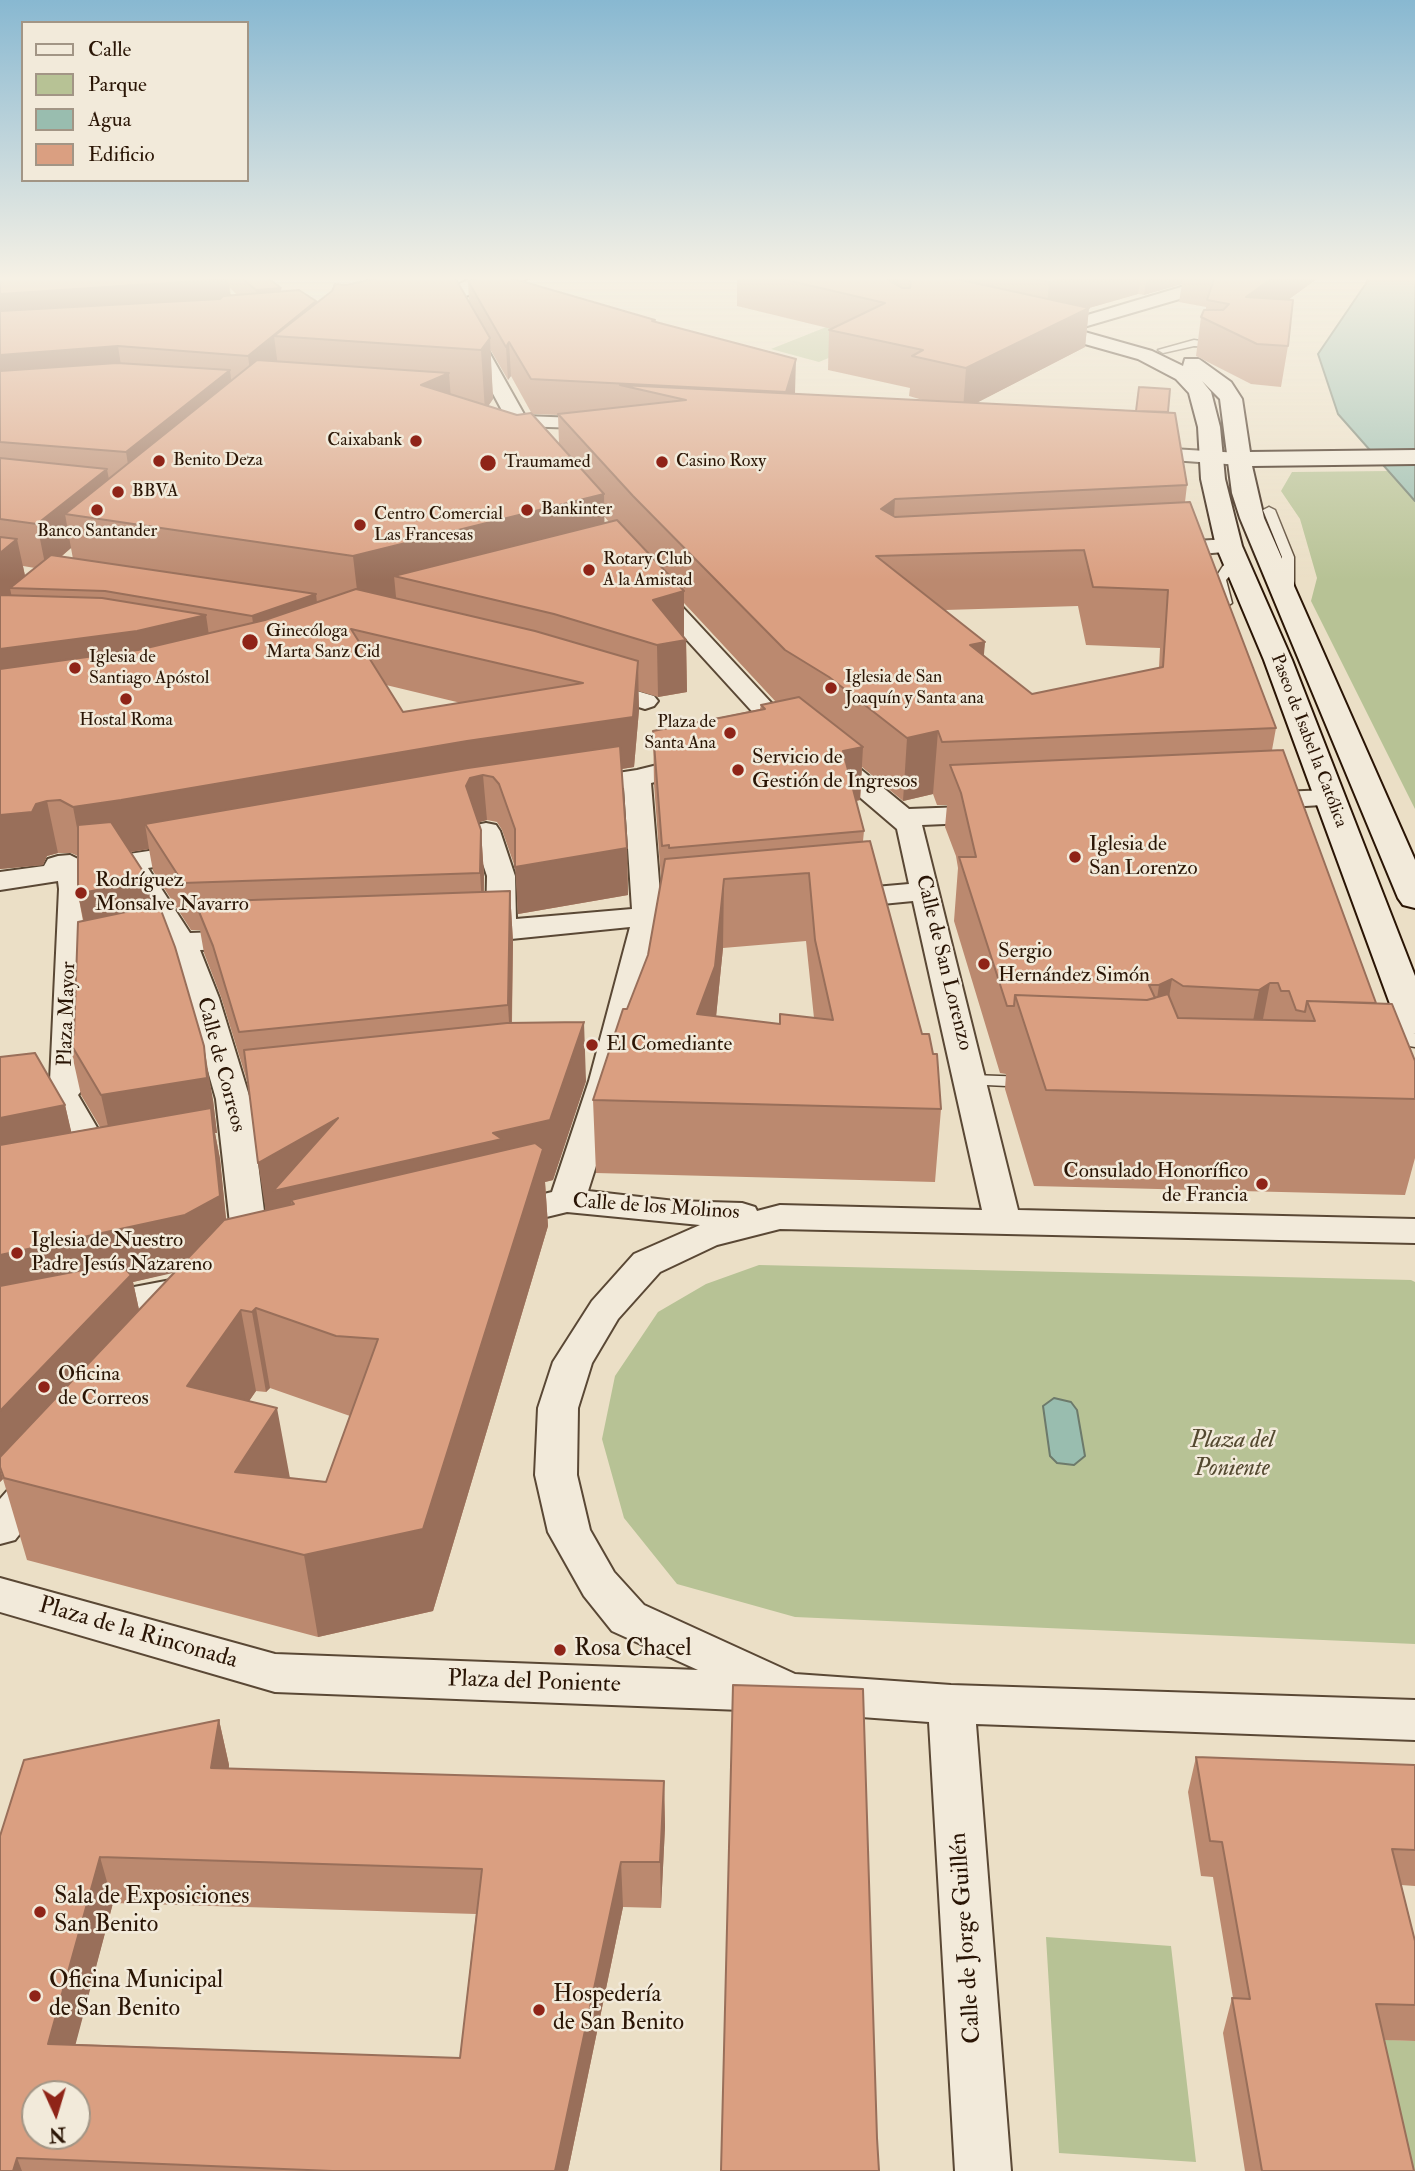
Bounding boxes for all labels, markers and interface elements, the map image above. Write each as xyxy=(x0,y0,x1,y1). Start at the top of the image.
legend xyxy=(21,21,248,182)
text: Calle xyxy=(88,36,131,63)
text: Parque xyxy=(88,71,147,98)
text: Agua xyxy=(88,106,131,133)
text: Edificio xyxy=(88,141,155,168)
place label: Caixabank xyxy=(327,430,402,452)
marker: Caixabank xyxy=(408,433,424,449)
place label: Benito Deza xyxy=(173,450,263,472)
place label: Casino Roxy xyxy=(676,451,766,473)
place label: Traumamed xyxy=(504,452,590,474)
marker: Benito Deza xyxy=(151,453,167,469)
marker: Traumamed xyxy=(478,453,498,473)
marker: Casino Roxy xyxy=(654,454,670,470)
place label: BBVA xyxy=(132,481,178,503)
marker: BBVA xyxy=(110,484,126,500)
place label: Bankinter xyxy=(541,499,612,521)
marker: Banco Santander xyxy=(89,502,105,518)
marker: Bankinter xyxy=(519,502,535,518)
place label: Centro Comercial Las Francesas xyxy=(374,504,503,546)
marker: Centro Comercial Las Francesas xyxy=(352,517,368,533)
place label: Banco Santander xyxy=(37,521,157,543)
place label: Rotary Club A la Amistad xyxy=(603,549,692,592)
marker: Rotary Club A la Amistad xyxy=(581,562,597,578)
place label: Ginecóloga Marta Sanz Cid xyxy=(266,621,380,664)
marker: Ginecóloga Marta Sanz Cid xyxy=(240,632,260,652)
place label: Iglesia de Santiago Apóstol xyxy=(89,647,209,690)
street label: Paseo de Isabel la Católica xyxy=(1265,651,1351,831)
marker: Iglesia de Santiago Apóstol xyxy=(67,660,83,676)
place label: Iglesia de San Joaquín y Santa ana xyxy=(845,667,984,710)
marker: Iglesia de San Joaquín y Santa ana xyxy=(823,680,839,696)
marker: Hostal Roma xyxy=(118,691,134,707)
place label: Hostal Roma xyxy=(79,710,173,732)
place label: Plaza de Santa Ana xyxy=(644,712,716,754)
marker: Plaza de Santa Ana xyxy=(722,725,738,741)
place label: Servicio de Gestión de Ingresos xyxy=(752,745,917,795)
marker: Servicio de Gestión de Ingresos xyxy=(730,762,746,778)
place label: Iglesia de San Lorenzo xyxy=(1089,832,1198,882)
marker: Iglesia de San Lorenzo xyxy=(1067,849,1083,865)
place label: Rodríguez Monsalve Navarro xyxy=(95,868,249,918)
street label: Calle de San Lorenzo xyxy=(909,873,977,1053)
marker: Rodríguez Monsalve Navarro xyxy=(73,885,89,901)
place label: Sergio Hernández Simón xyxy=(998,939,1150,989)
marker: Sergio Hernández Simón xyxy=(976,956,992,972)
street label: Plaza Mayor xyxy=(54,961,82,1067)
street label: Calle de Correos xyxy=(190,995,250,1135)
place label: El Comediante xyxy=(606,1032,732,1058)
marker: El Comediante xyxy=(584,1037,600,1053)
place label: Consulado Honorífico de Francia xyxy=(1063,1159,1248,1209)
marker: Consulado Honorífico de Francia xyxy=(1254,1176,1270,1192)
street label: Calle de los Molinos xyxy=(572,1190,740,1226)
place label: Iglesia de Nuestro Padre Jesús Nazareno xyxy=(31,1228,212,1278)
marker: Iglesia de Nuestro Padre Jesús Nazareno xyxy=(9,1245,25,1261)
place label: Oficina de Correos xyxy=(58,1362,149,1412)
marker: Oficina de Correos xyxy=(36,1379,52,1395)
park label: Plaza del Poniente xyxy=(1190,1428,1274,1484)
street label: Plaza de la Rinconada xyxy=(35,1592,241,1676)
place label: Rosa Chacel xyxy=(574,1636,692,1664)
marker: Rosa Chacel xyxy=(552,1642,568,1658)
street label: Plaza del Poniente xyxy=(447,1666,621,1700)
street label: Calle de Jorge Guillén xyxy=(945,1831,989,2045)
place label: Sala de Exposiciones San Benito xyxy=(54,1884,249,1940)
marker: Sala de Exposiciones San Benito xyxy=(32,1904,48,1920)
place label: Oficina Municipal de San Benito xyxy=(49,1968,223,2024)
place label: Hospedería de San Benito xyxy=(553,1982,684,2038)
marker: Oficina Municipal de San Benito xyxy=(27,1988,43,2004)
marker: Hospedería de San Benito xyxy=(531,2002,547,2018)
north arrow xyxy=(21,2080,91,2150)
text: N xyxy=(48,2121,67,2147)

